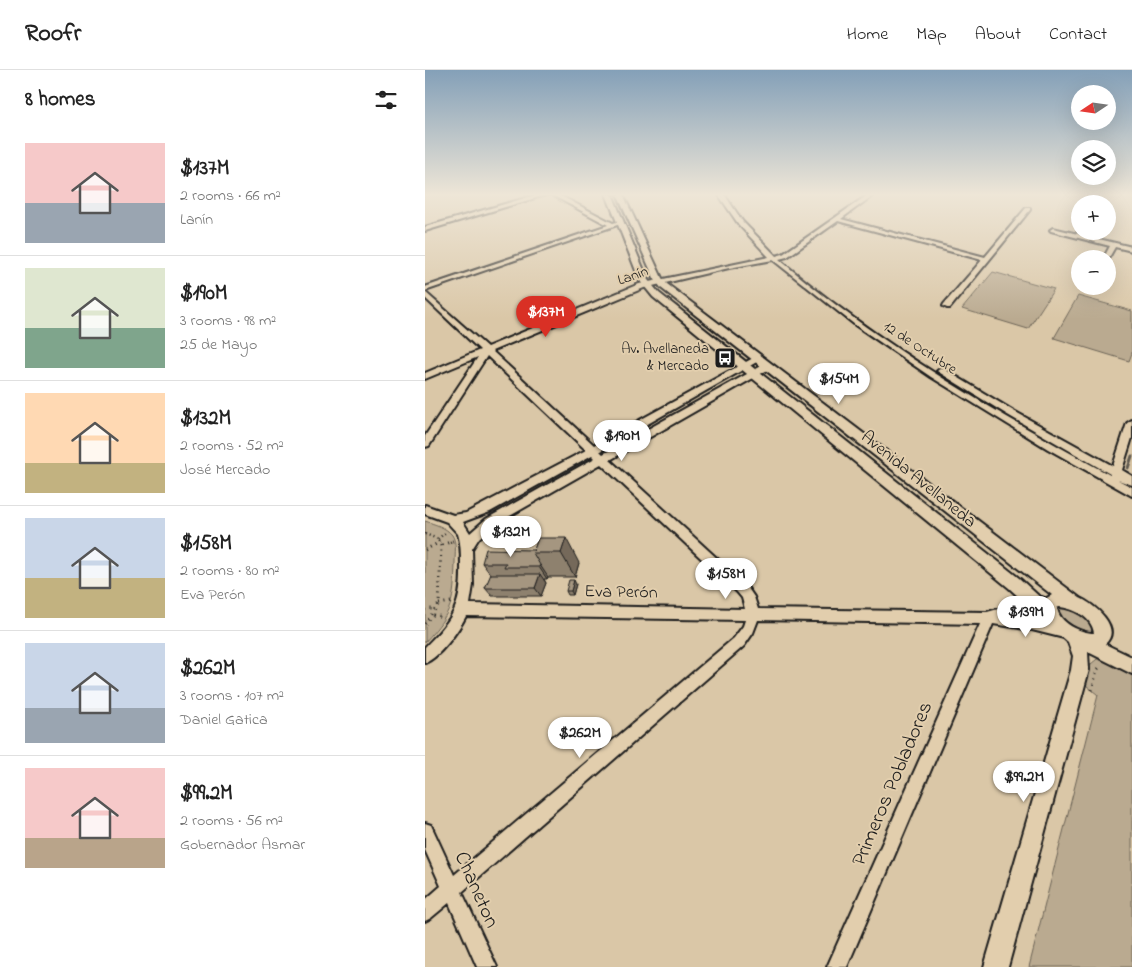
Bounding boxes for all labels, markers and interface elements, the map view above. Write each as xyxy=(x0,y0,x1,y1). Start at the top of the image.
text: Roofr xyxy=(25,17,81,52)
text: Home xyxy=(847,22,888,48)
text: Map xyxy=(916,22,947,48)
text: About xyxy=(975,22,1021,48)
text: Contact xyxy=(1049,22,1107,48)
text: 8 homes xyxy=(25,85,95,115)
north arrow xyxy=(1071,85,1116,130)
map controls xyxy=(1071,85,1116,295)
icon: filters xyxy=(372,86,400,114)
button: layers xyxy=(1071,140,1116,185)
text: $137M xyxy=(180,154,229,184)
icon: home xyxy=(65,163,125,223)
text: 2 rooms · 66 m² xyxy=(180,184,281,208)
button: + xyxy=(1071,195,1116,240)
text: Lanín xyxy=(180,208,213,232)
button: − xyxy=(1071,250,1116,295)
street label: Lanín xyxy=(615,261,651,291)
text: $190M xyxy=(180,279,228,309)
icon: home xyxy=(65,288,125,348)
pin: $137M xyxy=(511,296,581,338)
text: $137M xyxy=(527,300,565,324)
text: 3 rooms · 98 m² xyxy=(180,309,276,333)
street label: 12 de Octubre xyxy=(879,316,962,380)
text: 25 de Mayo xyxy=(180,333,257,357)
place label: Av. Avellaneda & Mercado xyxy=(621,338,709,377)
bus stop icon: Av. Avellaneda & Mercado xyxy=(713,346,737,370)
pin: $154M xyxy=(804,362,874,405)
text: $154M xyxy=(819,367,859,391)
text: $132M xyxy=(180,404,231,434)
icon: home xyxy=(65,413,125,473)
pin: $190M xyxy=(587,420,657,462)
text: $190M xyxy=(604,424,640,448)
street label: Avenida Avellaneda xyxy=(855,425,981,535)
text: 2 rooms · 52 m² xyxy=(180,434,284,458)
text: José Mercado xyxy=(180,458,270,482)
pin: $132M xyxy=(476,516,546,558)
text: $132M xyxy=(491,520,531,544)
text: $158M xyxy=(180,529,232,559)
icon: home xyxy=(65,538,125,598)
pin: $158M xyxy=(691,558,761,600)
text: 2 rooms · 80 m² xyxy=(180,559,280,583)
text: $158M xyxy=(706,562,746,586)
street label: Eva Perón xyxy=(584,579,658,607)
text: Eva Perón xyxy=(180,583,245,607)
pin: $139M xyxy=(991,596,1061,638)
text: $139M xyxy=(1008,600,1044,624)
text: $262M xyxy=(180,654,236,684)
icon: home xyxy=(65,663,125,723)
text: 3 rooms · 107 m² xyxy=(180,684,284,708)
street label: Primeros Pobladores xyxy=(845,697,941,871)
text: Daniel Gatica xyxy=(180,708,268,732)
pin: $262M xyxy=(545,716,615,759)
text: $262M xyxy=(559,721,601,745)
pin: $99.2M xyxy=(983,760,1065,803)
text: $99.2M xyxy=(1004,765,1044,789)
text: $99.2M xyxy=(180,779,233,809)
icon: home xyxy=(65,788,125,848)
text: 2 rooms · 56 m² xyxy=(180,809,283,833)
text: Gobernador Asmar xyxy=(180,833,305,857)
street label: Chaneton xyxy=(446,847,506,933)

